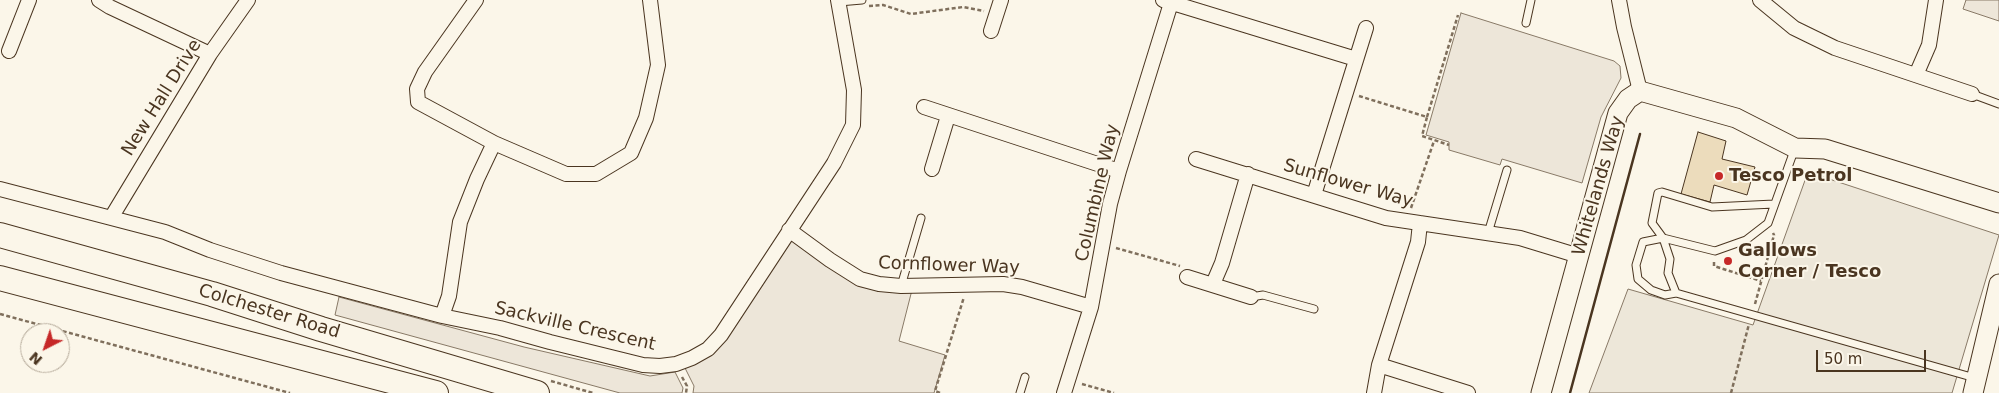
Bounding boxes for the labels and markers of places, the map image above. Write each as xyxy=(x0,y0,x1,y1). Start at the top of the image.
place label: Tesco Petrol xyxy=(1729,165,1853,187)
marker: Tesco Petrol xyxy=(1713,170,1725,182)
place label: Gallows Corner / Tesco xyxy=(1738,240,1881,282)
marker: Gallows Corner / Tesco xyxy=(1722,255,1734,267)

